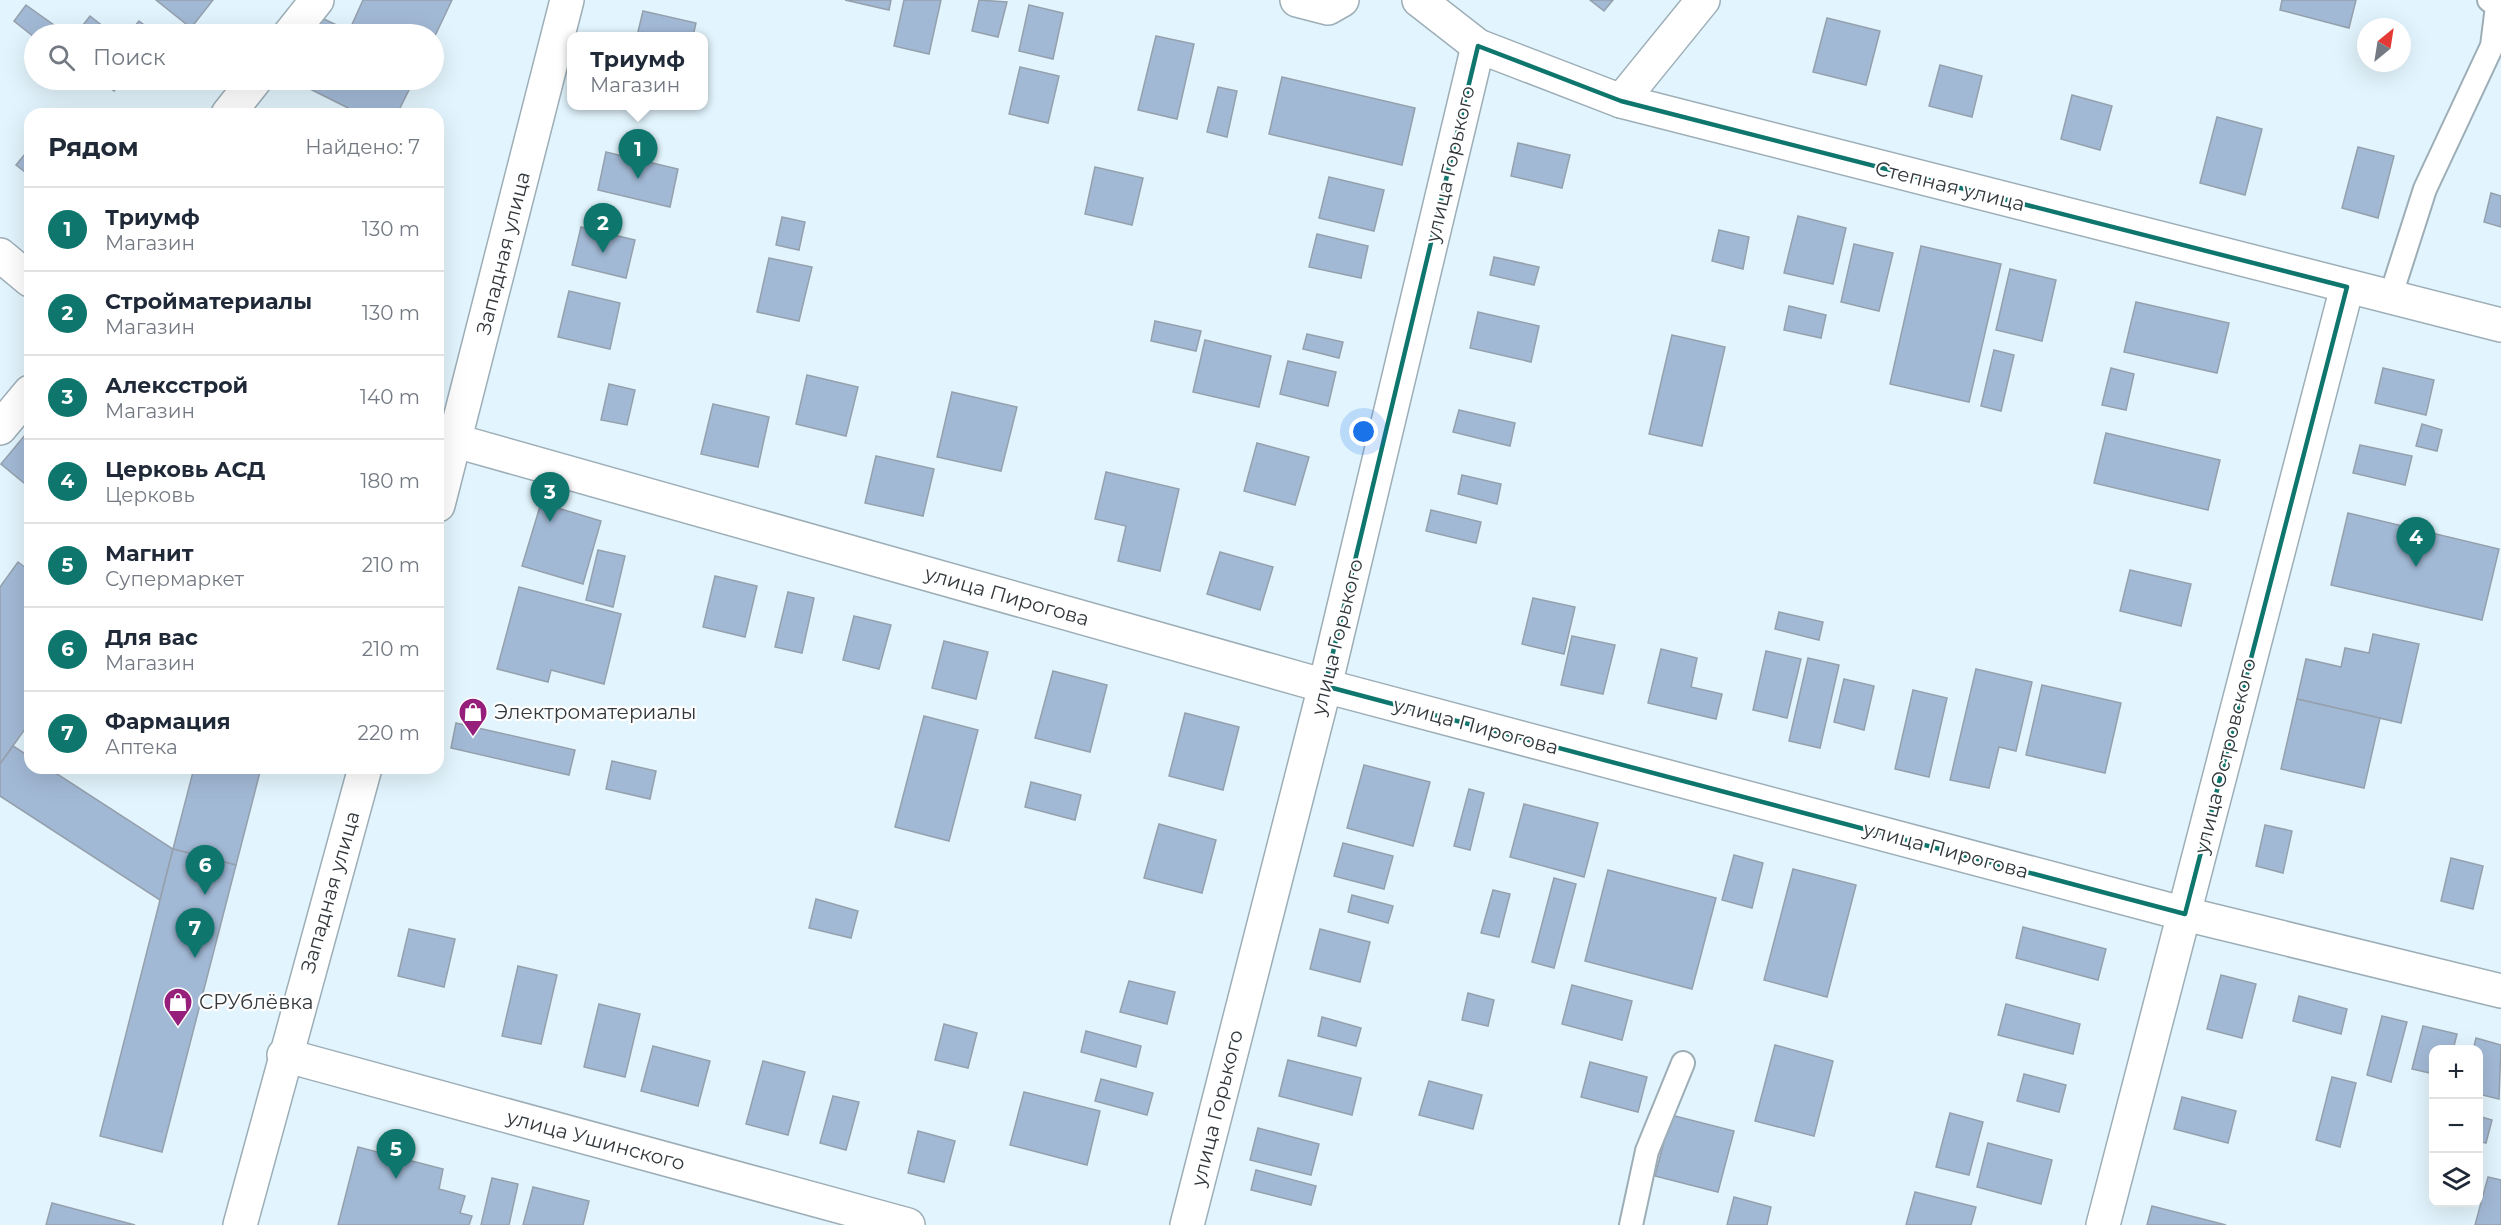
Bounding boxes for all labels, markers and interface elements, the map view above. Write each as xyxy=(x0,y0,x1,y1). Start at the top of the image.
north arrow xyxy=(2357,18,2411,72)
search box xyxy=(24,24,444,90)
popup xyxy=(567,32,708,110)
icon: search xyxy=(45,41,78,74)
text: Поиск xyxy=(93,44,165,71)
text: Триумф xyxy=(590,46,685,73)
text: Магазин xyxy=(590,73,680,97)
street label: улица Горького xyxy=(1420,83,1480,246)
pin: 1 xyxy=(618,130,658,179)
text: Рядом xyxy=(48,131,139,163)
text: Найдено: 7 xyxy=(305,135,420,159)
street label: Степная улица xyxy=(1872,156,2028,216)
street label: Западная улица xyxy=(471,169,535,337)
text: Триумф xyxy=(105,204,200,231)
pin: 2 xyxy=(584,204,622,253)
text: 1 xyxy=(64,217,71,241)
text: 130 m xyxy=(362,217,420,241)
text: Магазин xyxy=(105,231,195,255)
text: Стройматериалы xyxy=(105,288,312,315)
text: 2 xyxy=(62,301,73,325)
text: 130 m xyxy=(362,301,420,325)
text: Магазин xyxy=(105,315,195,339)
text: Алексстрой xyxy=(105,372,248,399)
text: 3 xyxy=(62,385,73,409)
text: 140 m xyxy=(360,385,420,409)
text: Магазин xyxy=(105,399,195,423)
your location xyxy=(1349,417,1378,446)
text: Церковь АСД xyxy=(105,456,265,483)
text: 4 xyxy=(61,469,74,493)
text: 180 m xyxy=(360,469,420,493)
pin: 3 xyxy=(530,472,570,522)
text: Церковь xyxy=(105,483,195,507)
pin: 4 xyxy=(2396,518,2436,567)
text: Магнит xyxy=(105,540,193,567)
text: 5 xyxy=(62,553,73,577)
text: 210 m xyxy=(362,553,420,577)
street label: улица Горького xyxy=(1306,556,1368,719)
street label: улица Пирогова xyxy=(921,561,1092,631)
text: Супермаркет xyxy=(105,567,244,591)
text: Для вас xyxy=(105,624,198,651)
text: 6 xyxy=(61,637,74,661)
text: 210 m xyxy=(362,637,420,661)
text: Магазин xyxy=(105,651,195,675)
street label: улица Островского xyxy=(2189,656,2261,857)
street label: улица Пирогова xyxy=(1390,692,1561,760)
shop icon: Электроматериалы xyxy=(457,696,489,738)
place label: Электроматериалы xyxy=(494,700,696,724)
text: Фармация xyxy=(105,708,231,735)
text: 7 xyxy=(61,721,74,745)
text: 220 m xyxy=(358,721,420,745)
text: Аптека xyxy=(105,735,178,759)
street label: Западная улица xyxy=(295,808,365,976)
street label: улица Пирогова xyxy=(1860,816,2031,884)
pin: 6 xyxy=(186,846,224,895)
pin: 7 xyxy=(176,908,214,958)
shop icon: СРУблёвка xyxy=(162,986,194,1028)
place label: СРУблёвка xyxy=(199,990,313,1014)
street label: улица Горького xyxy=(1186,1027,1248,1190)
map controls xyxy=(2429,1045,2483,1207)
button: + xyxy=(2429,1045,2483,1099)
button: − xyxy=(2429,1099,2483,1153)
street label: улица Ушинского xyxy=(503,1104,688,1175)
pin: 5 xyxy=(376,1130,416,1179)
button: layers xyxy=(2429,1153,2483,1207)

